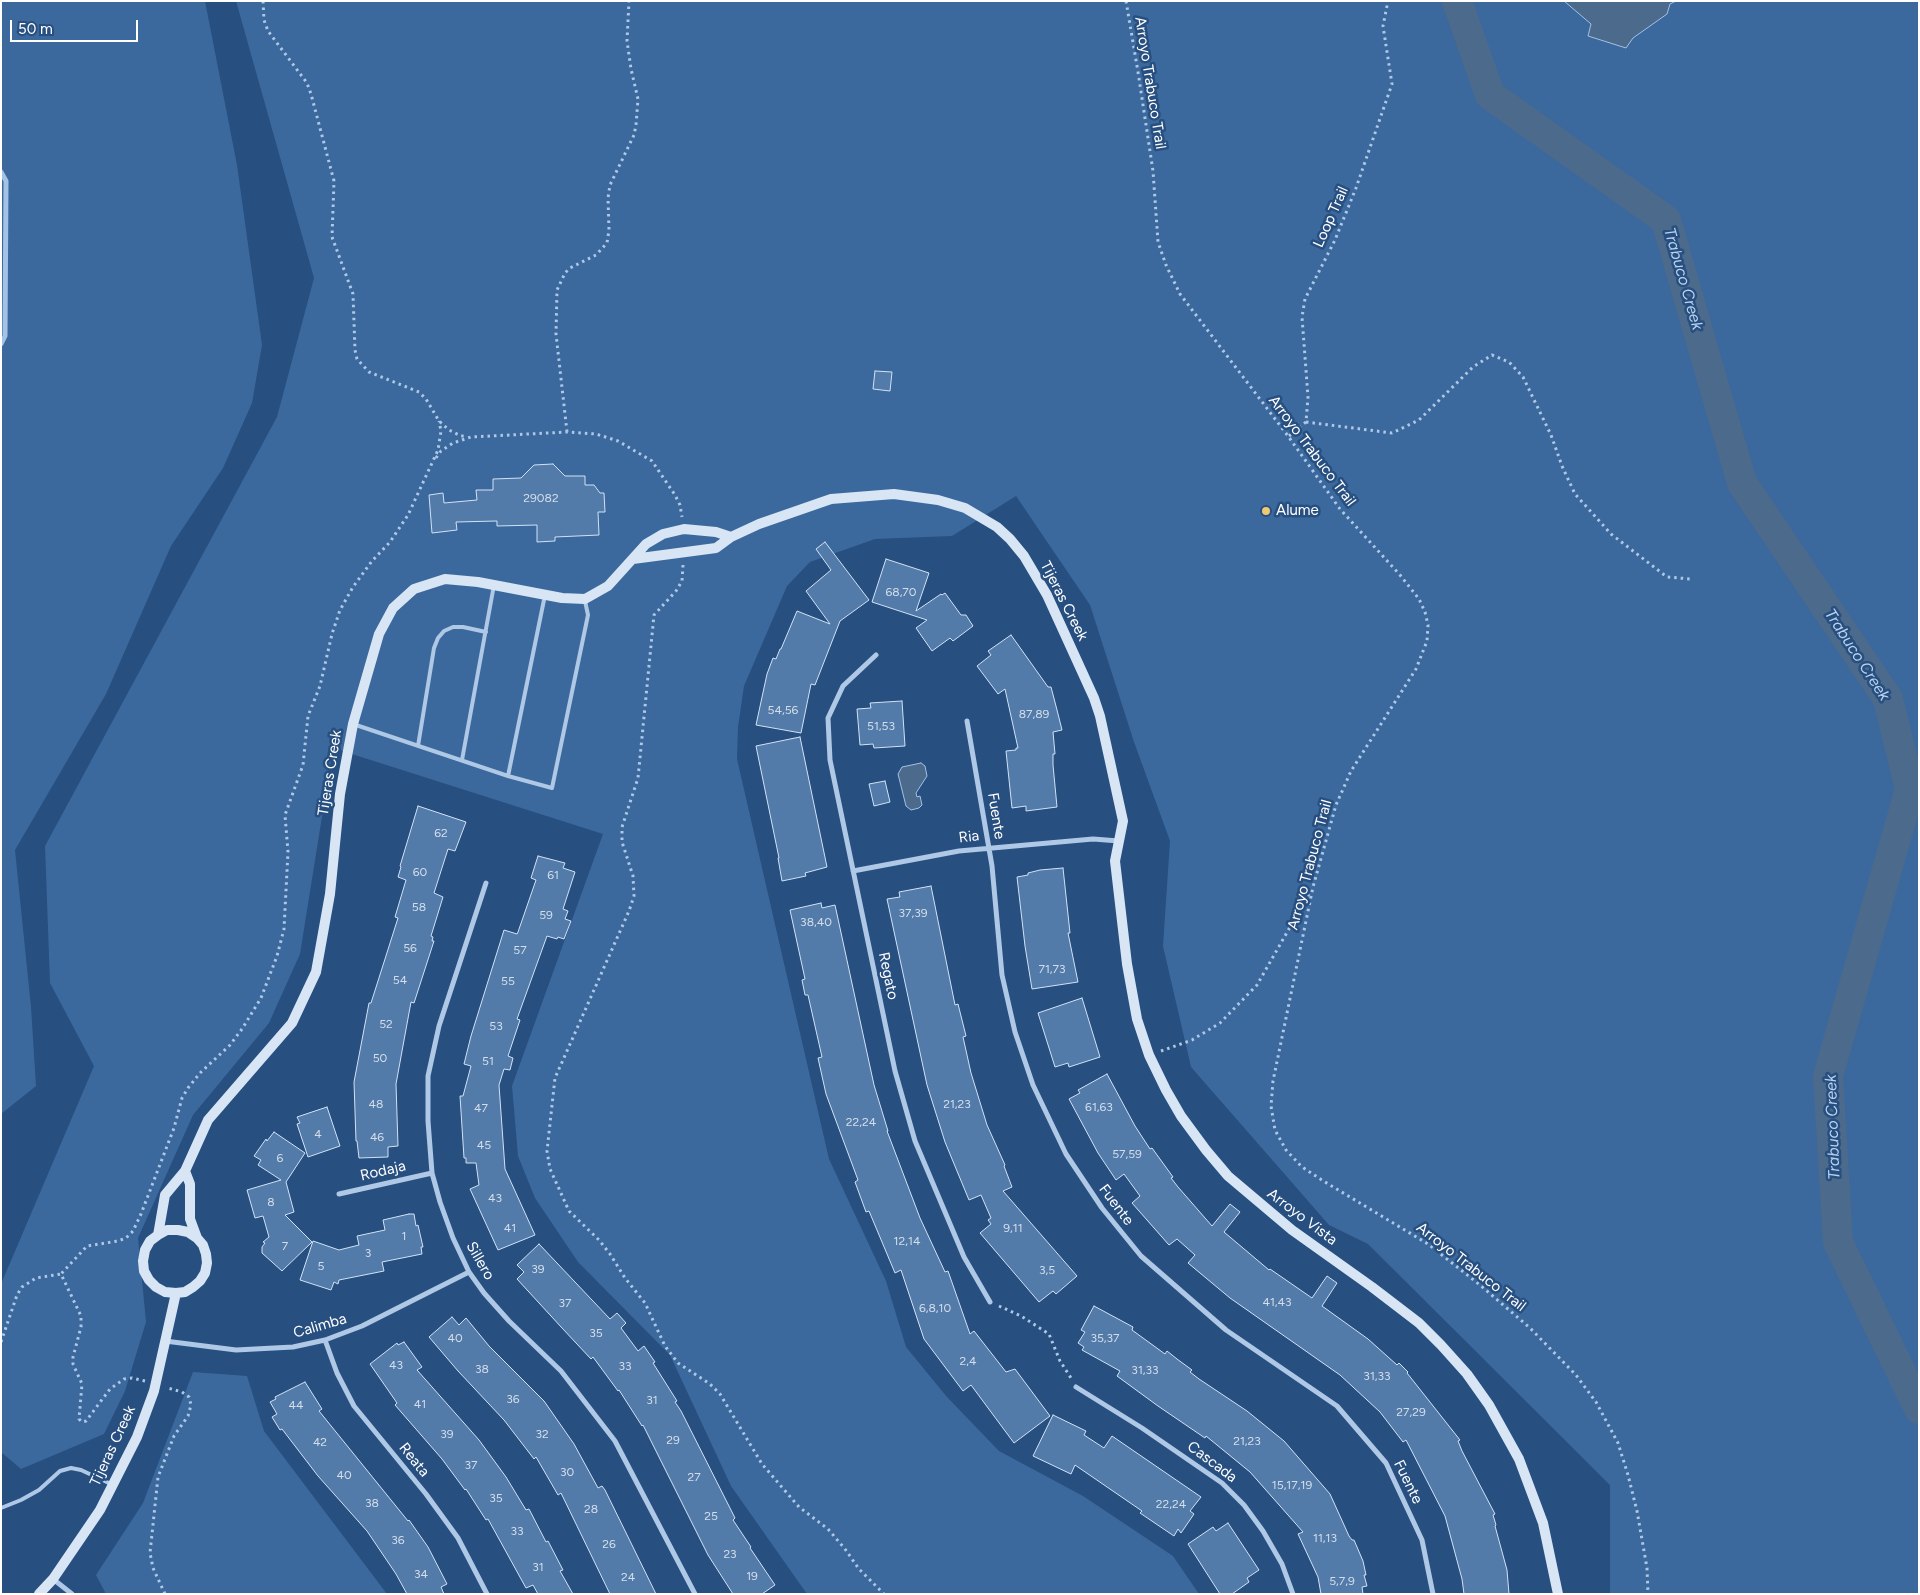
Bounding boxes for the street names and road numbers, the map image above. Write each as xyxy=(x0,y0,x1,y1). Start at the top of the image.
street label: Arroyo Trabuco Trail xyxy=(1131,15,1169,151)
street label: Loop Trail xyxy=(1310,184,1352,250)
street label: Arroyo Trabuco Trail xyxy=(1264,392,1360,510)
street label: Tijeras Creek xyxy=(1036,558,1092,644)
street label: Tijeras Creek xyxy=(314,729,346,817)
street label: Fuente xyxy=(983,792,1009,840)
street label: Arroyo Trabuco Trail xyxy=(1284,798,1336,932)
street label: Ria xyxy=(958,827,980,847)
street label: Regato xyxy=(874,950,902,1002)
street label: Rodaja xyxy=(358,1157,408,1185)
street label: Fuente xyxy=(1095,1181,1137,1229)
street label: Arroyo Vista xyxy=(1263,1185,1341,1249)
street label: Arroyo Trabuco Trail xyxy=(1413,1219,1529,1315)
street label: Sillero xyxy=(462,1239,498,1283)
street label: Calimba xyxy=(291,1310,349,1342)
street label: Tijeras Creek xyxy=(86,1403,140,1489)
street label: Cascada xyxy=(1184,1437,1240,1487)
street label: Reata xyxy=(395,1439,433,1481)
street label: Fuente xyxy=(1390,1457,1426,1507)

